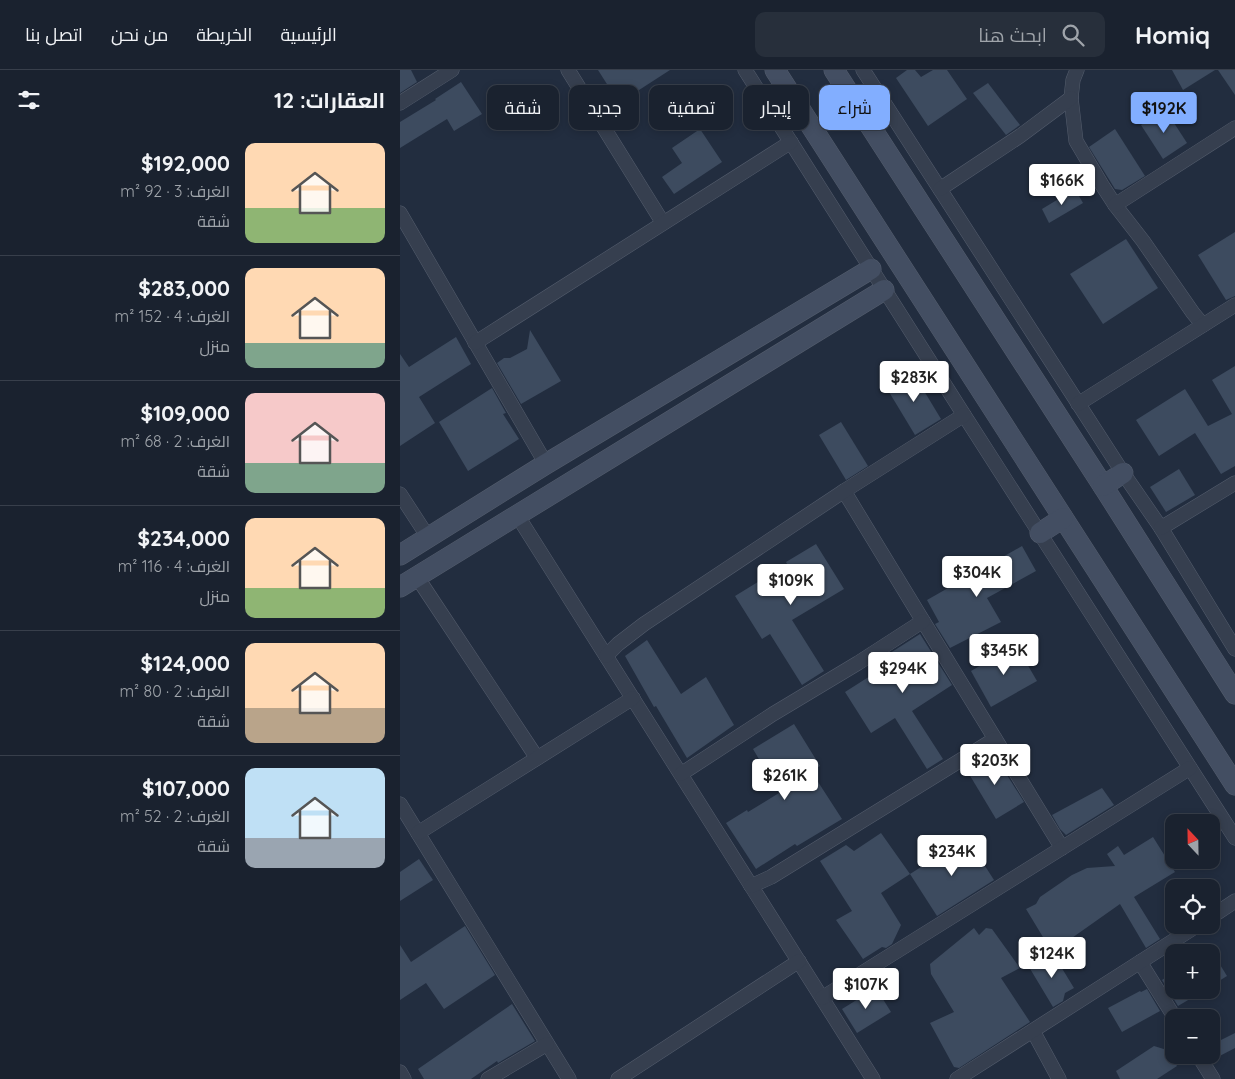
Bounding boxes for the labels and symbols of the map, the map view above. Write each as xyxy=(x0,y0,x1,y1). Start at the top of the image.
pin: $192K xyxy=(1129,92,1199,134)
pin: $166K xyxy=(1027,164,1097,206)
pin: $283K xyxy=(879,360,949,403)
pin: $304K xyxy=(942,556,1012,598)
pin: $109K xyxy=(756,564,826,606)
pin: $345K xyxy=(969,634,1039,676)
pin: $294K xyxy=(868,652,938,694)
pin: $203K xyxy=(960,744,1030,786)
pin: $261K xyxy=(750,758,820,801)
north arrow xyxy=(1165,814,1220,869)
pin: $234K xyxy=(917,834,987,877)
pin: $124K xyxy=(1017,936,1087,979)
pin: $107K xyxy=(831,968,901,1010)

